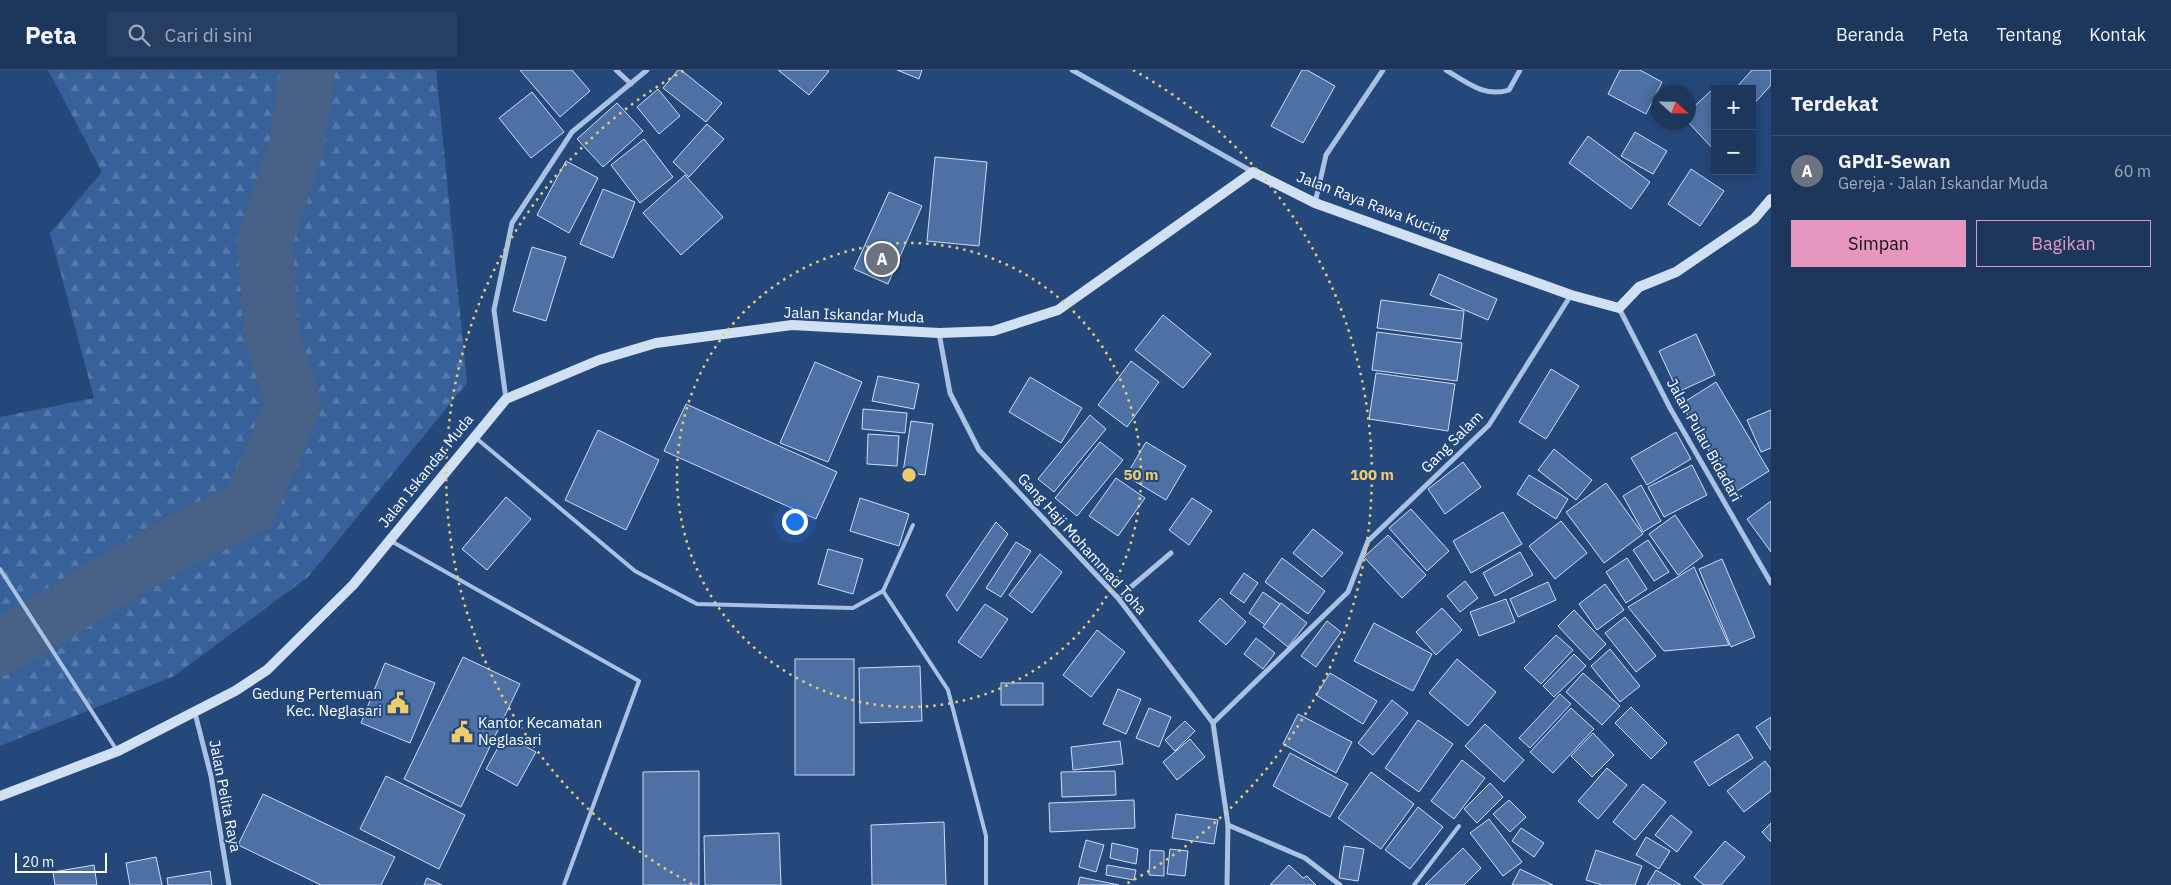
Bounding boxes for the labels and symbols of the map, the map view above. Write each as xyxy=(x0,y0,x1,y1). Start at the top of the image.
north arrow xyxy=(1651,85,1696,130)
street label: Jalan Raya Rawa Kucing xyxy=(1294,167,1452,242)
pin: A xyxy=(866,240,898,278)
street label: Jalan Iskandar Muda xyxy=(783,303,925,326)
street label: Jalan Pulau Bidadari xyxy=(1663,375,1746,505)
street label: Gang Salam xyxy=(1417,407,1487,477)
street label: Jalan Iskandar Muda xyxy=(374,410,477,531)
text: 50 m xyxy=(1124,465,1158,484)
text: 100 m xyxy=(1350,465,1394,484)
centre of rings xyxy=(900,466,918,484)
street label: Gang Haji Mohammad Toha xyxy=(1014,469,1151,618)
your location xyxy=(782,509,808,535)
place label: Gedung Pertemuan Kec. Neglasari xyxy=(252,684,382,720)
public building icon: Gedung Pertemuan Kec. Neglasari xyxy=(385,690,411,716)
place label: Kantor Kecamatan Neglasari xyxy=(478,713,602,749)
public building icon: Kantor Kecamatan Neglasari xyxy=(449,719,475,745)
street label: Jalan Pelita Raya xyxy=(205,738,246,854)
scale bar xyxy=(15,850,108,873)

